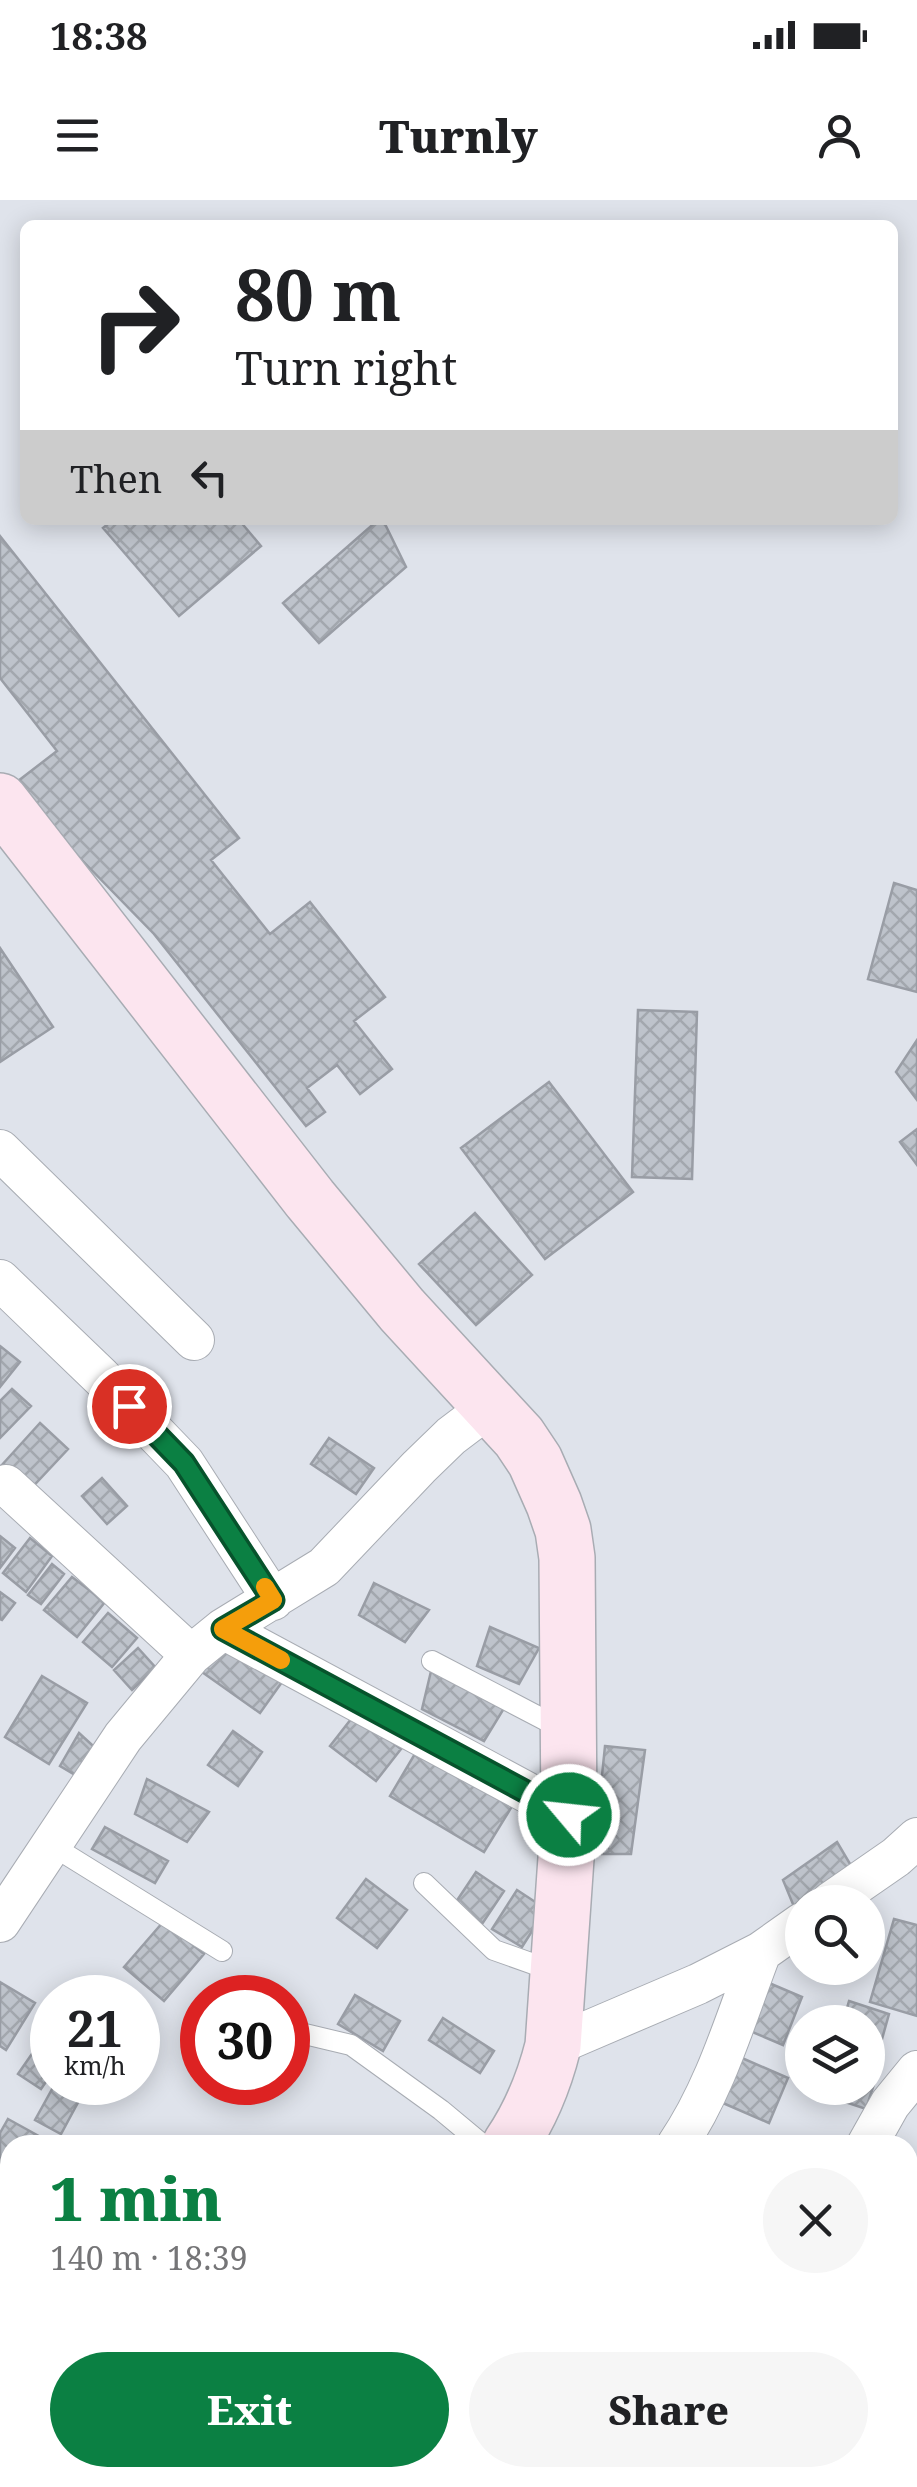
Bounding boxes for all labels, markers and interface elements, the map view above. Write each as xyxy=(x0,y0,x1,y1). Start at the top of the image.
text: 18:38 xyxy=(50,9,147,61)
text: Turnly xyxy=(379,105,538,166)
icon: menu xyxy=(50,108,105,163)
icon: person xyxy=(812,108,867,163)
text: 80 m xyxy=(235,246,401,342)
icon: right xyxy=(70,260,200,390)
text: Turn right xyxy=(235,337,457,398)
icon: left xyxy=(182,450,237,505)
text: Then xyxy=(70,452,162,504)
pin xyxy=(87,1364,172,1449)
icon: arrive xyxy=(102,1379,157,1434)
position arrow xyxy=(517,1763,621,1867)
map controls xyxy=(785,1885,885,2105)
button: search xyxy=(785,1885,885,1985)
speed limit sign: 30 xyxy=(180,1975,310,2105)
text: 21 xyxy=(67,1994,123,2062)
button: layers xyxy=(785,2005,885,2105)
text: km/h xyxy=(64,2048,126,2082)
text: 1 min xyxy=(50,2157,222,2239)
button: close xyxy=(763,2168,868,2273)
text: 140 m · 18:39 xyxy=(50,2236,248,2279)
button: Exit xyxy=(50,2352,449,2467)
button: Share xyxy=(469,2352,868,2467)

